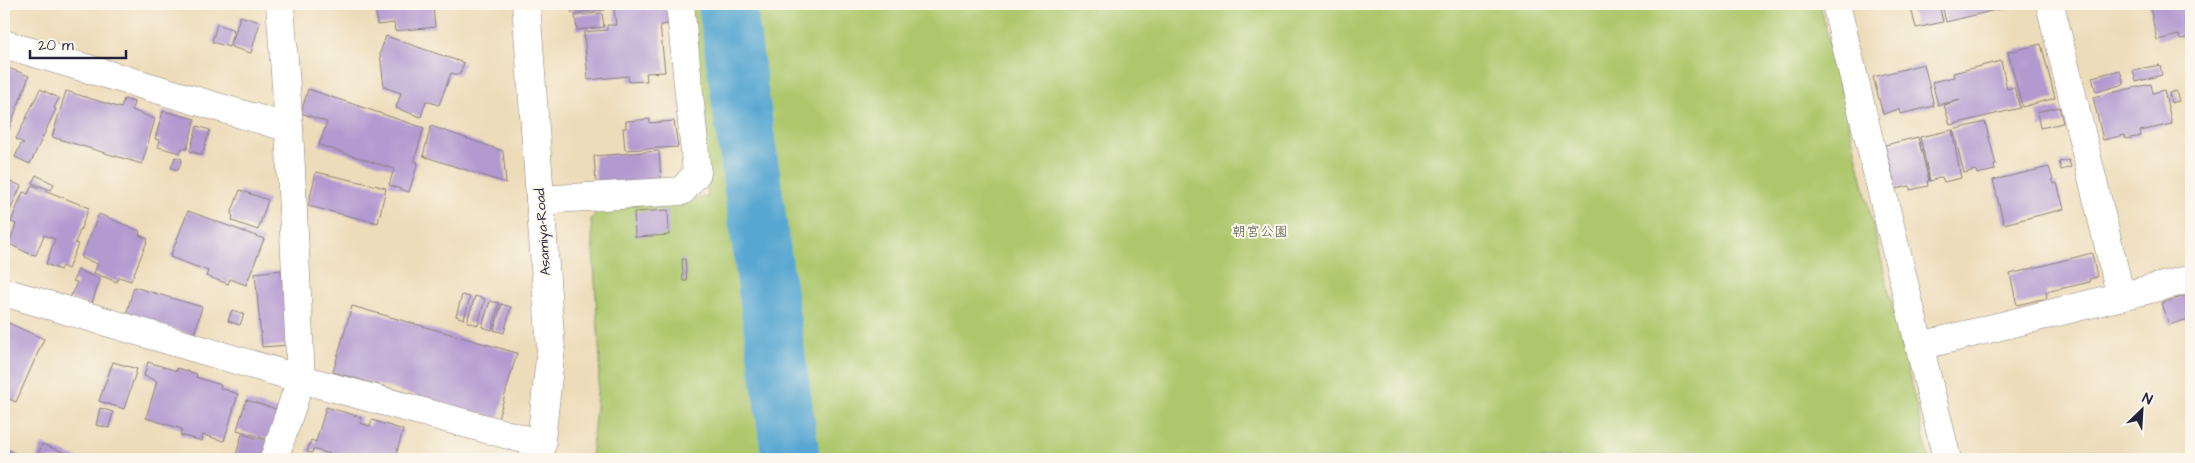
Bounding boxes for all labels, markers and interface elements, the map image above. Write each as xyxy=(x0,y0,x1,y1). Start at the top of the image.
scale bar xyxy=(30,28,126,60)
text: 20 m xyxy=(38,35,74,56)
street label: Asamiya-Road xyxy=(530,188,556,276)
park label: 朝宮公園 xyxy=(1232,222,1288,242)
north arrow xyxy=(2118,386,2168,436)
text: N xyxy=(2139,388,2155,410)

